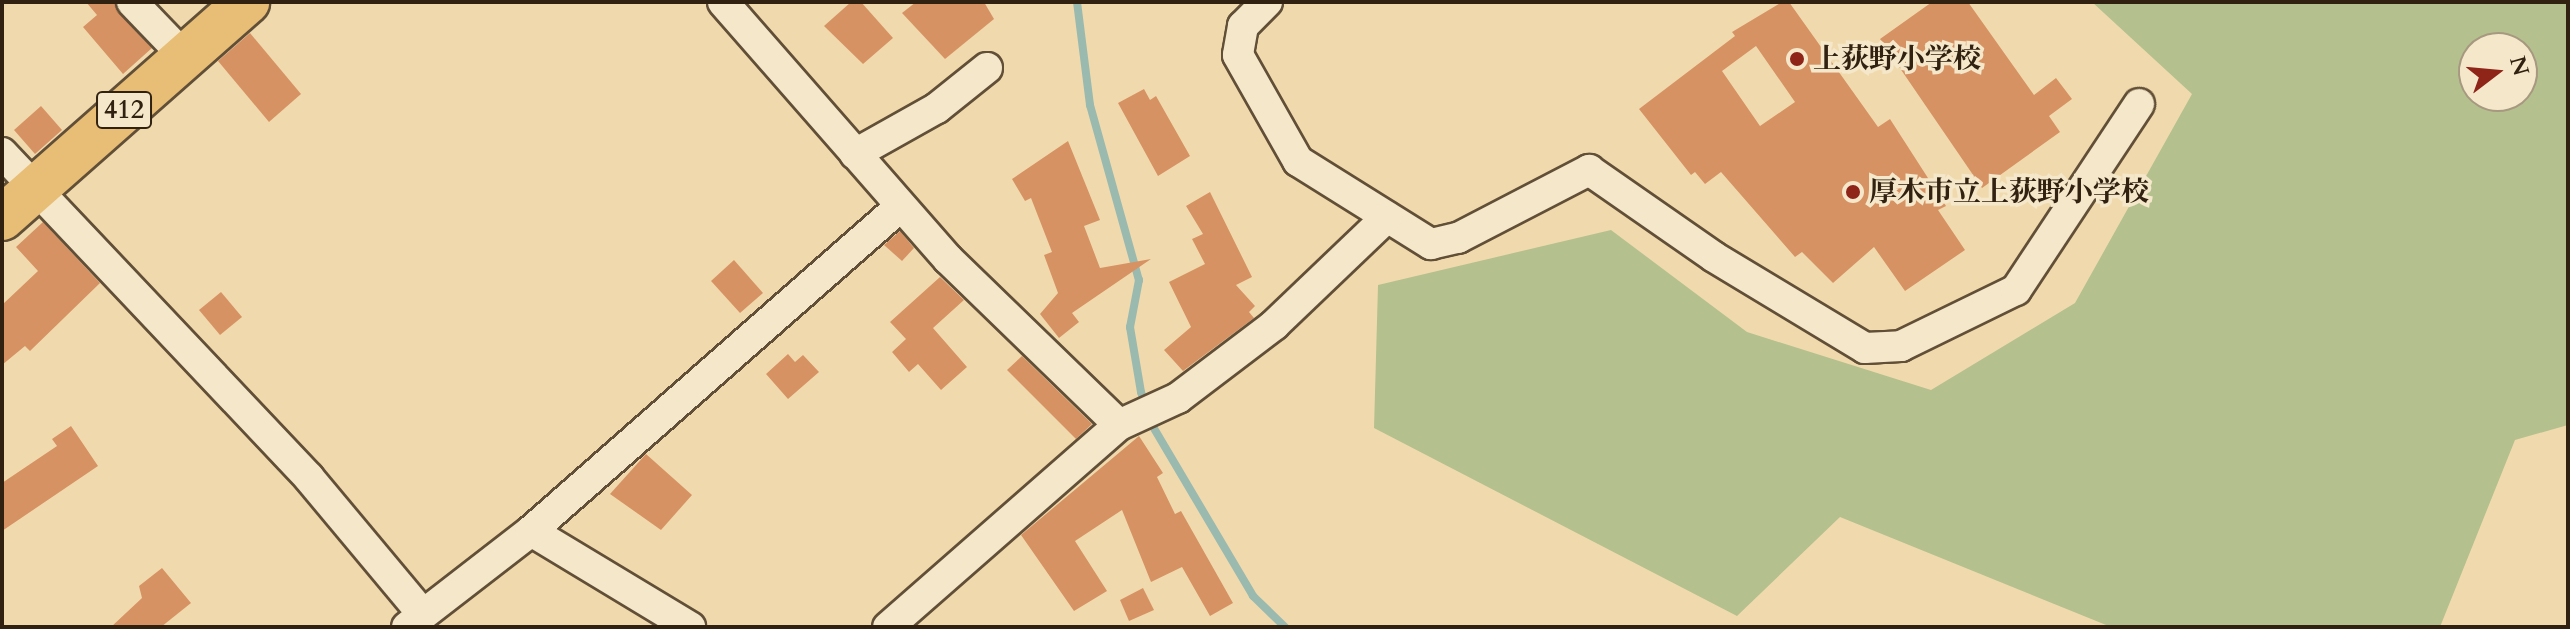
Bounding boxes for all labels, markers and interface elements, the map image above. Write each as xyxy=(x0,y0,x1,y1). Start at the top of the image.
north arrow xyxy=(2458,32,2538,112)
place label: 上荻野小学校 xyxy=(1813,42,1981,76)
marker: 上荻野小学校 xyxy=(1788,50,1806,68)
text: N xyxy=(2502,53,2536,79)
road number: 412 xyxy=(96,88,152,132)
place label: 厚木市立上荻野小学校 xyxy=(1869,175,2149,209)
marker: 厚木市立上荻野小学校 xyxy=(1844,183,1862,201)

